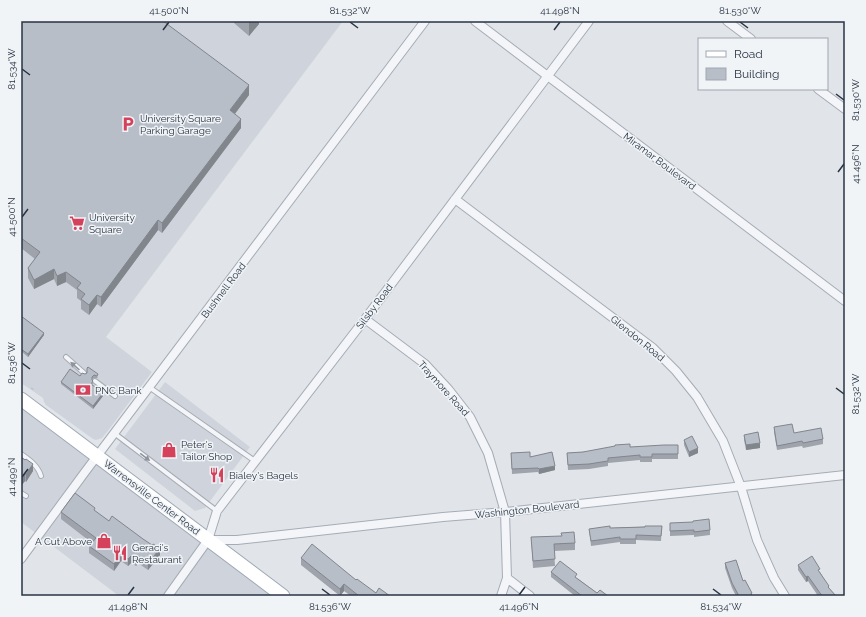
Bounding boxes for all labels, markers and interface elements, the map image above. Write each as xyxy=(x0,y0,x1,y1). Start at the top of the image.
text: 41.500°N xyxy=(149,5,189,16)
text: 81.532°W xyxy=(329,5,371,16)
text: 41.498°N xyxy=(540,5,580,16)
text: 81.530°W xyxy=(719,5,761,16)
legend xyxy=(698,38,828,90)
text: Road xyxy=(734,47,763,61)
text: 81.534°W xyxy=(6,48,17,90)
text: Building xyxy=(734,67,780,81)
text: 81.530°W xyxy=(850,79,861,121)
place label: University Square Parking Garage xyxy=(140,113,221,136)
parking icon: University Square Parking Garage xyxy=(119,115,137,133)
street label: Miramar Boulevard xyxy=(621,131,698,192)
text: 41.496°N xyxy=(850,144,861,184)
text: 41.500°N xyxy=(6,197,17,237)
place label: University Square xyxy=(89,212,135,235)
supermarket icon: University Square xyxy=(68,214,86,232)
street label: Bushnell Road xyxy=(199,260,248,320)
street label: Silsby Road xyxy=(354,282,395,331)
street label: Glendon Road xyxy=(609,313,667,363)
text: 81.536°W xyxy=(6,341,17,384)
street label: Traymore Road xyxy=(416,359,471,418)
one-way arrow xyxy=(70,361,80,370)
text: 81.532°W xyxy=(850,373,861,415)
bank icon: PNC Bank xyxy=(74,381,92,399)
place label: PNC Bank xyxy=(95,385,142,396)
place label: Peter's Tailor Shop xyxy=(181,439,232,462)
shop icon: Peter's Tailor Shop xyxy=(160,441,178,459)
one-way arrow xyxy=(140,453,151,461)
text: 41.499°N xyxy=(6,458,17,496)
street label: Warrensville Center Road xyxy=(101,458,202,537)
restaurant icon: Bialey's Bagels xyxy=(208,466,226,484)
place label: Bialey's Bagels xyxy=(229,470,298,481)
street label: Washington Boulevard xyxy=(474,499,580,520)
shop icon: A Cut Above xyxy=(95,532,113,550)
place label: A Cut Above xyxy=(35,536,92,547)
place label: Geraci's Restaurant xyxy=(132,542,183,565)
restaurant icon: Geraci's Restaurant xyxy=(111,544,129,562)
text: 41.498°N xyxy=(108,601,148,612)
text: 81.536°W xyxy=(309,601,352,612)
text: 41.496°N xyxy=(499,601,539,612)
text: 81.534°W xyxy=(700,601,742,612)

